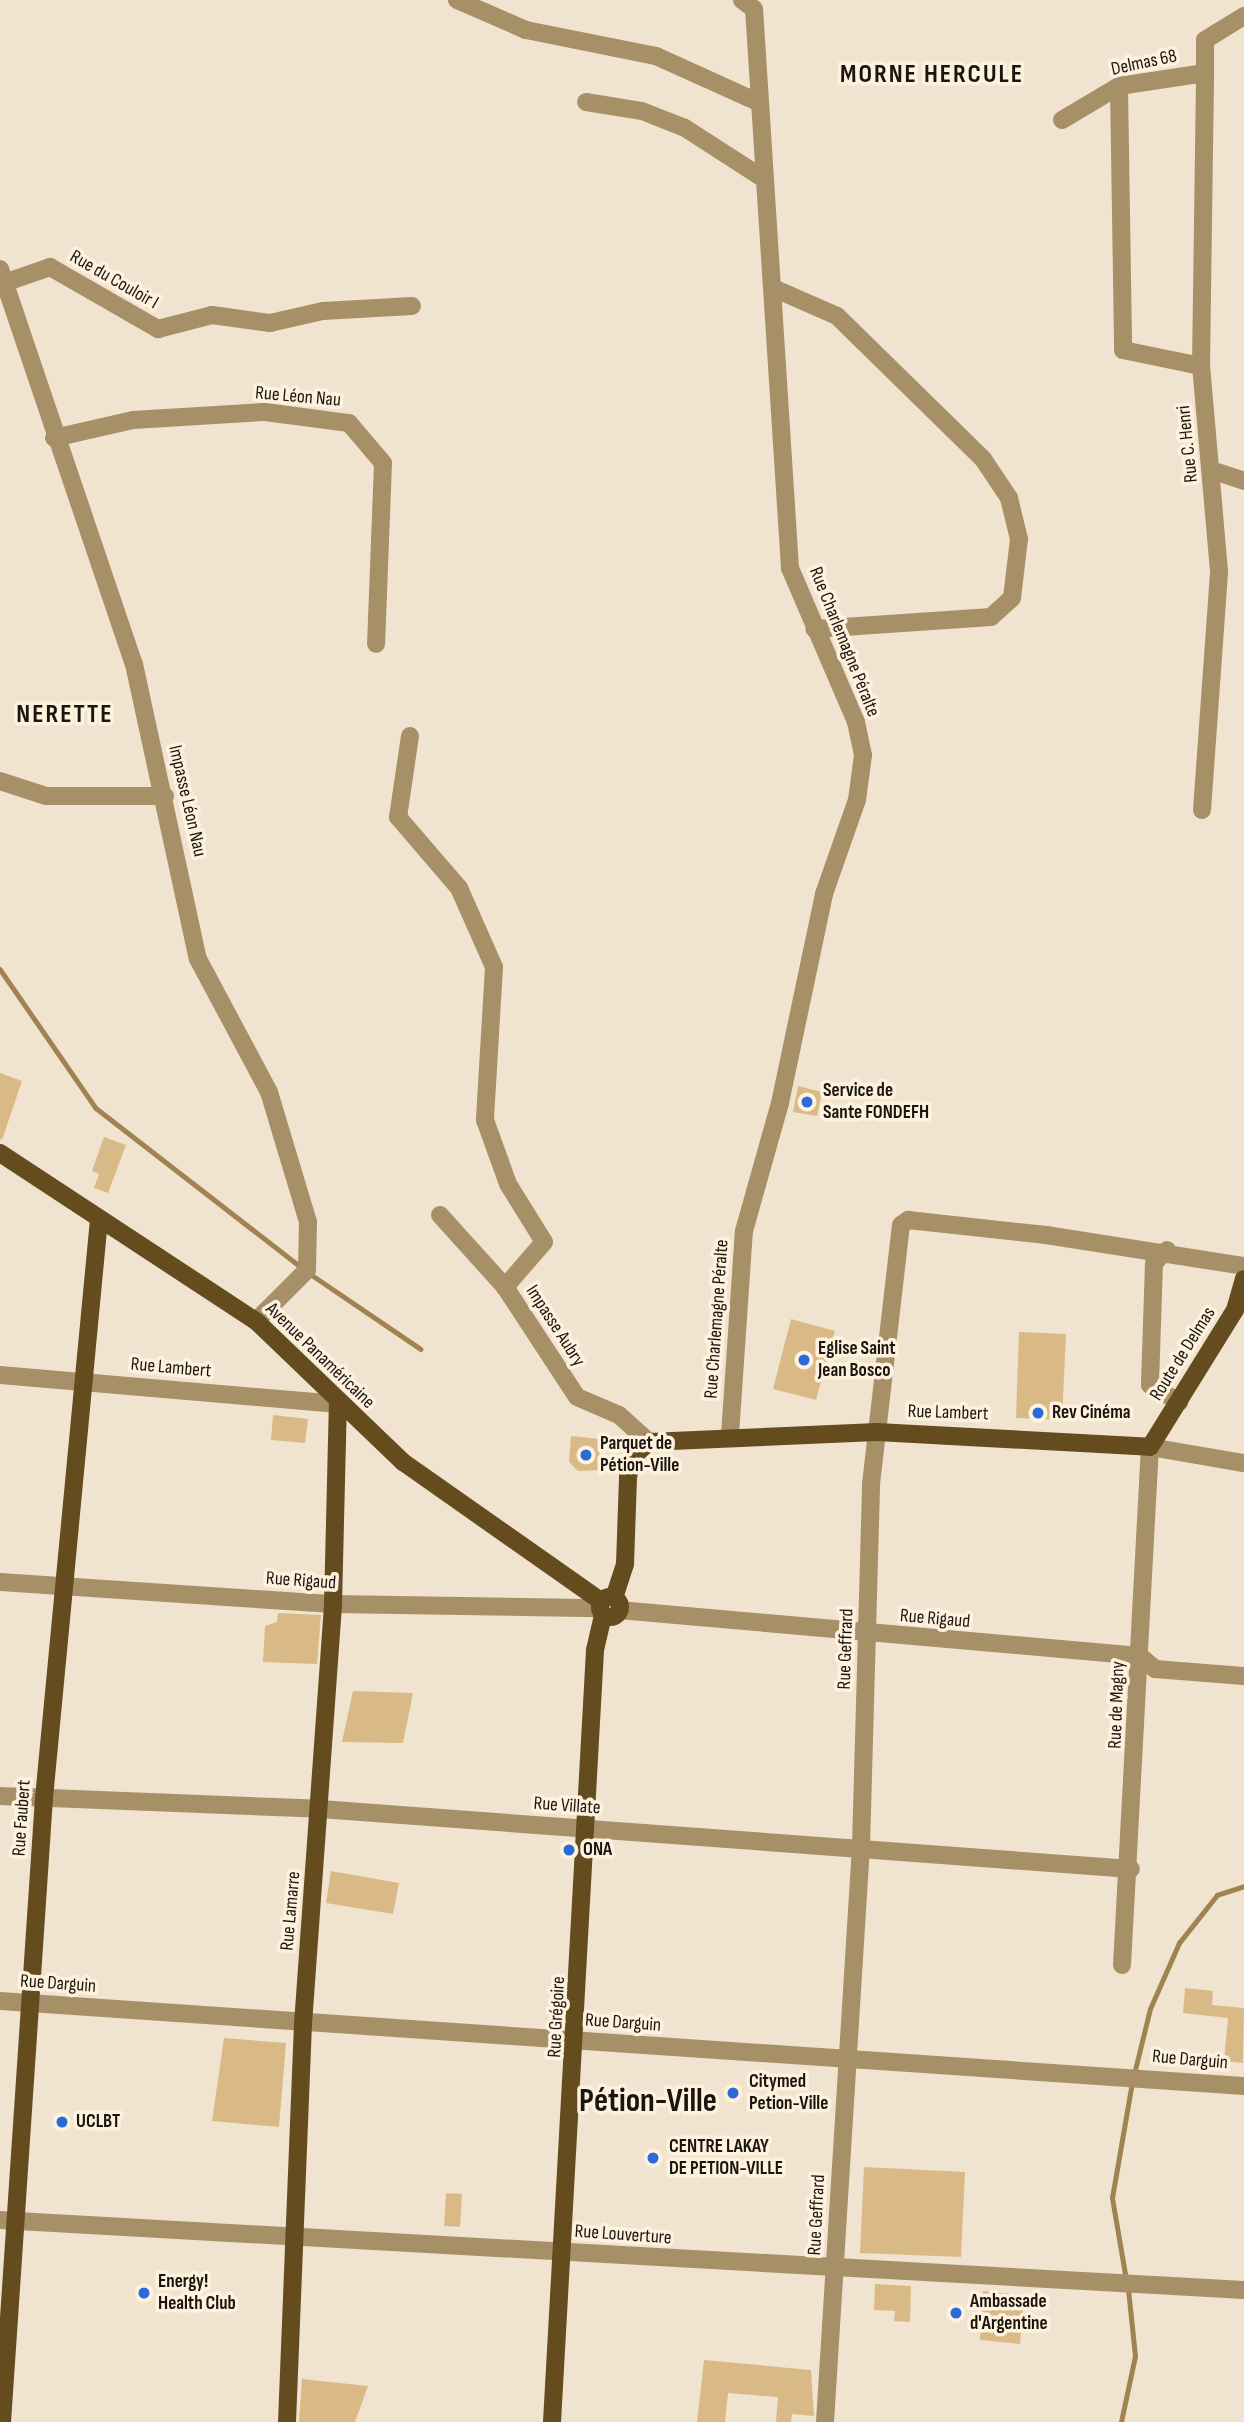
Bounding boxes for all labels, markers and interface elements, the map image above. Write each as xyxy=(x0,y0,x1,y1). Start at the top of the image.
street label: Delmas 68 xyxy=(1109,45,1179,81)
district label: MORNE HERCULE xyxy=(842,59,1022,91)
street label: Rue du Couloir I xyxy=(66,246,162,314)
street label: Rue Léon Nau xyxy=(254,382,342,412)
street label: Rue C. Henri xyxy=(1173,404,1203,484)
street label: Rue Charlemagne Péralte xyxy=(804,564,884,720)
district label: NERETTE xyxy=(17,699,113,731)
street label: Impasse Léon Nau xyxy=(163,743,211,859)
place label: Service de Sante FONDEFH xyxy=(823,1080,929,1124)
marker: Service de Sante FONDEFH xyxy=(797,1092,817,1112)
street label: Rue Charlemagne Péralte xyxy=(700,1239,734,1399)
street label: Impasse Aubry xyxy=(520,1281,590,1371)
street label: Avenue Panaméricaine xyxy=(261,1298,379,1414)
street label: Route de Delmas xyxy=(1145,1303,1221,1405)
place label: Eglise Saint Jean Bosco xyxy=(818,1338,896,1382)
marker: Eglise Saint Jean Bosco xyxy=(796,1352,812,1368)
street label: Rue Lambert xyxy=(130,1353,212,1383)
street label: Rue Lambert xyxy=(907,1400,989,1426)
place label: Rev Cinéma xyxy=(1052,1402,1131,1424)
marker: Rev Cinéma xyxy=(1030,1405,1046,1421)
place label: Parquet de Pétion-Ville xyxy=(600,1433,679,1477)
marker: Parquet de Pétion-Ville xyxy=(578,1447,594,1463)
street label: Rue Rigaud xyxy=(265,1567,337,1595)
street label: Rue Rigaud xyxy=(899,1605,971,1633)
street label: Rue Geffrard xyxy=(833,1608,859,1690)
street label: Rue de Magny xyxy=(1104,1661,1130,1749)
street label: Rue Faubert xyxy=(8,1779,36,1857)
street label: Rue Villate xyxy=(533,1792,601,1820)
place label: ONA xyxy=(583,1839,612,1861)
marker: ONA xyxy=(561,1842,577,1858)
street label: Rue Lamarre xyxy=(276,1870,306,1952)
street label: Rue Darguin xyxy=(19,1970,97,1998)
street label: Rue Grégoire xyxy=(543,1976,571,2058)
street label: Rue Darguin xyxy=(584,2009,662,2037)
street label: Rue Darguin xyxy=(1151,2045,1229,2075)
place label: Citymed Petion-Ville xyxy=(749,2071,828,2115)
district label: Pétion-Ville xyxy=(579,2082,717,2122)
marker: Citymed Petion-Ville xyxy=(723,2083,743,2103)
place label: UCLBT xyxy=(76,2111,120,2133)
marker: UCLBT xyxy=(54,2114,70,2130)
place label: CENTRE LAKAY DE PETION-VILLE xyxy=(669,2136,783,2180)
marker: CENTRE LAKAY DE PETION-VILLE xyxy=(643,2148,663,2168)
street label: Rue Geffrard xyxy=(803,2174,831,2256)
street label: Rue Louverture xyxy=(574,2220,672,2250)
place label: Energy! Health Club xyxy=(158,2271,236,2315)
marker: Energy! Health Club xyxy=(136,2285,152,2301)
place label: Ambassade d'Argentine xyxy=(970,2291,1048,2335)
marker: Ambassade d'Argentine xyxy=(948,2305,964,2321)

